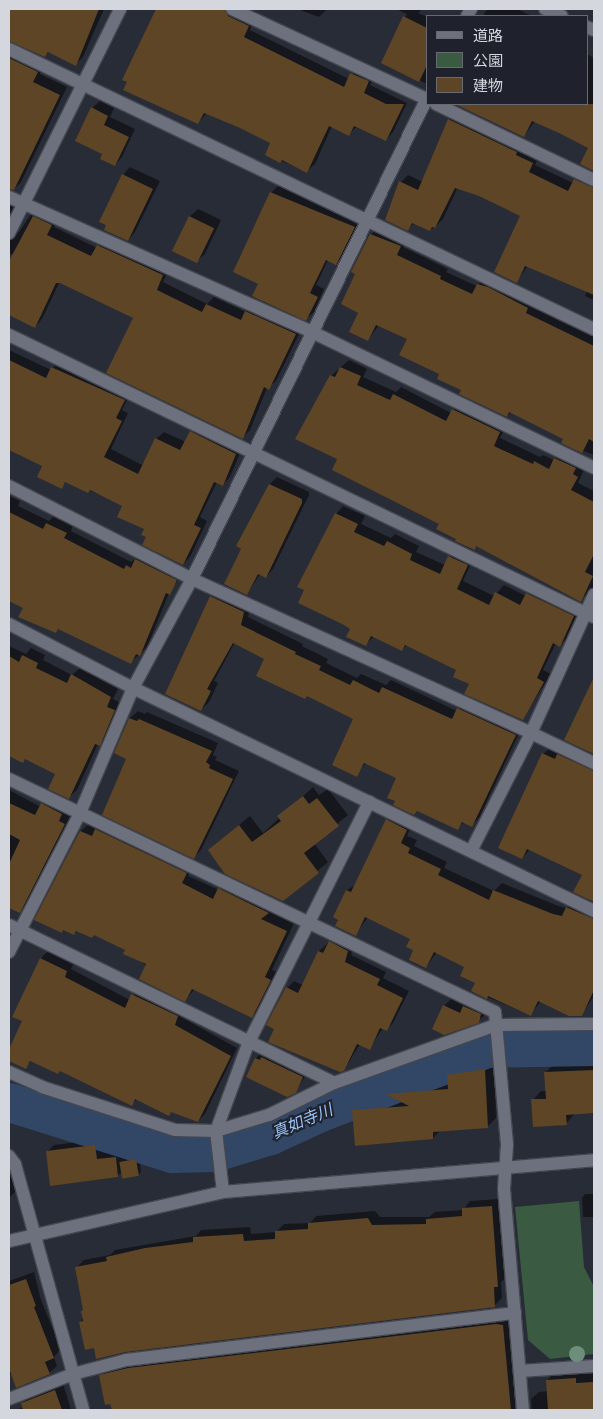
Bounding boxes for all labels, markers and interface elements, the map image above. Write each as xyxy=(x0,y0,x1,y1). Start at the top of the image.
legend xyxy=(426,15,588,105)
text: 道路 xyxy=(473,26,503,45)
text: 公園 xyxy=(473,51,503,70)
text: 建物 xyxy=(473,76,503,95)
water label: 真如寺川 xyxy=(269,1100,335,1142)

